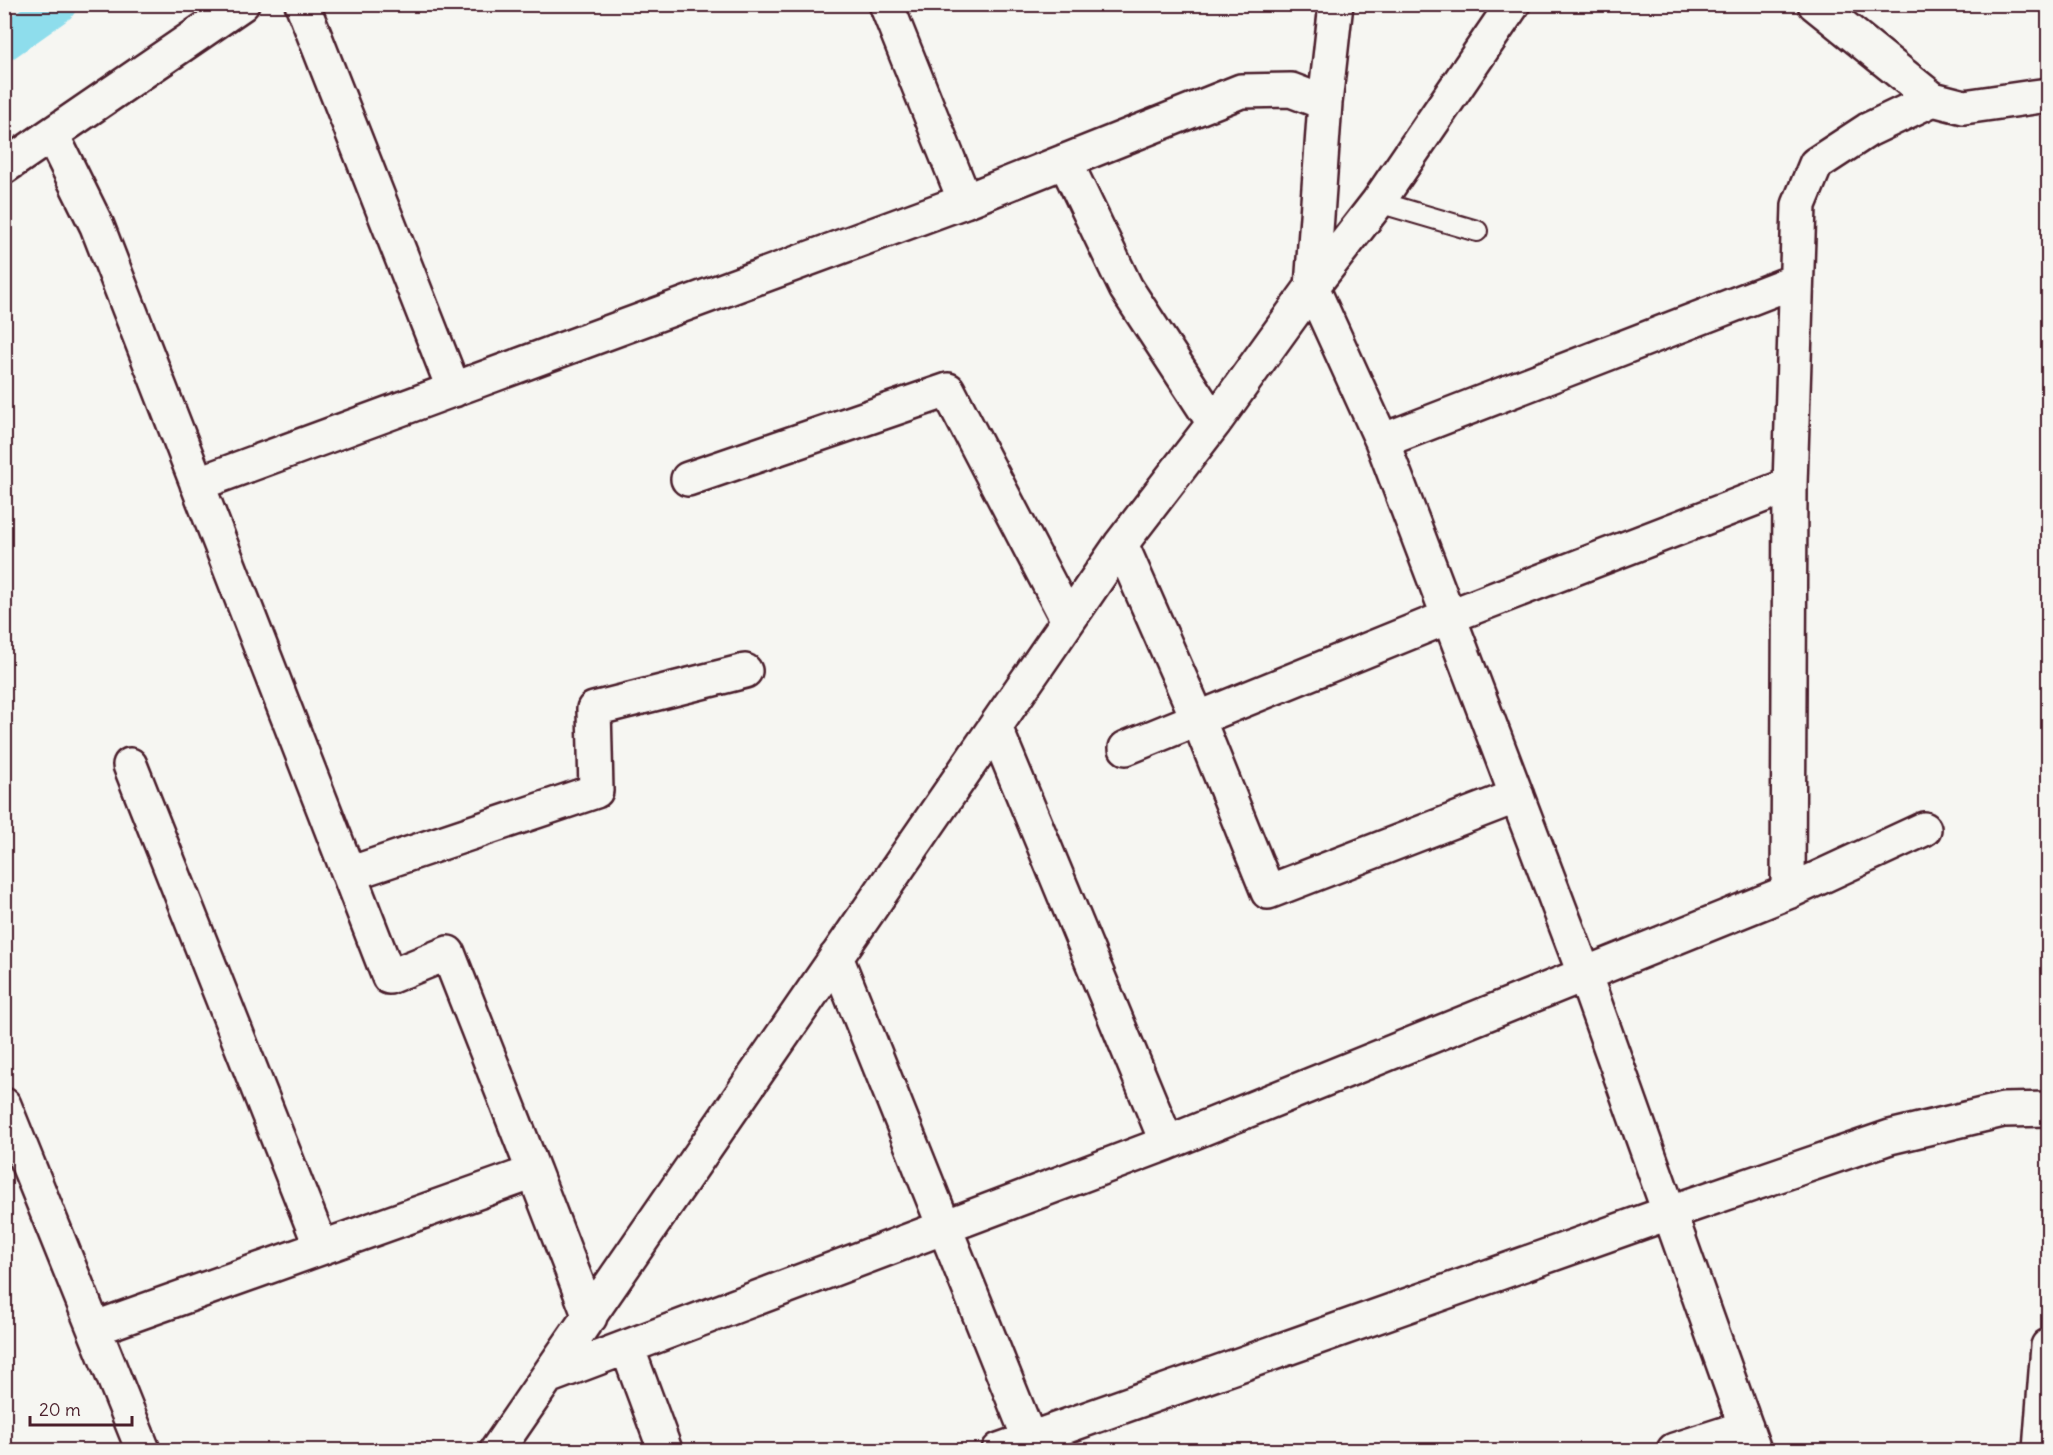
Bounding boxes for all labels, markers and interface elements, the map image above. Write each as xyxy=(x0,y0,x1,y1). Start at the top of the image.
scale bar xyxy=(30,1389,132,1427)
text: 20 m xyxy=(39,1398,81,1421)

